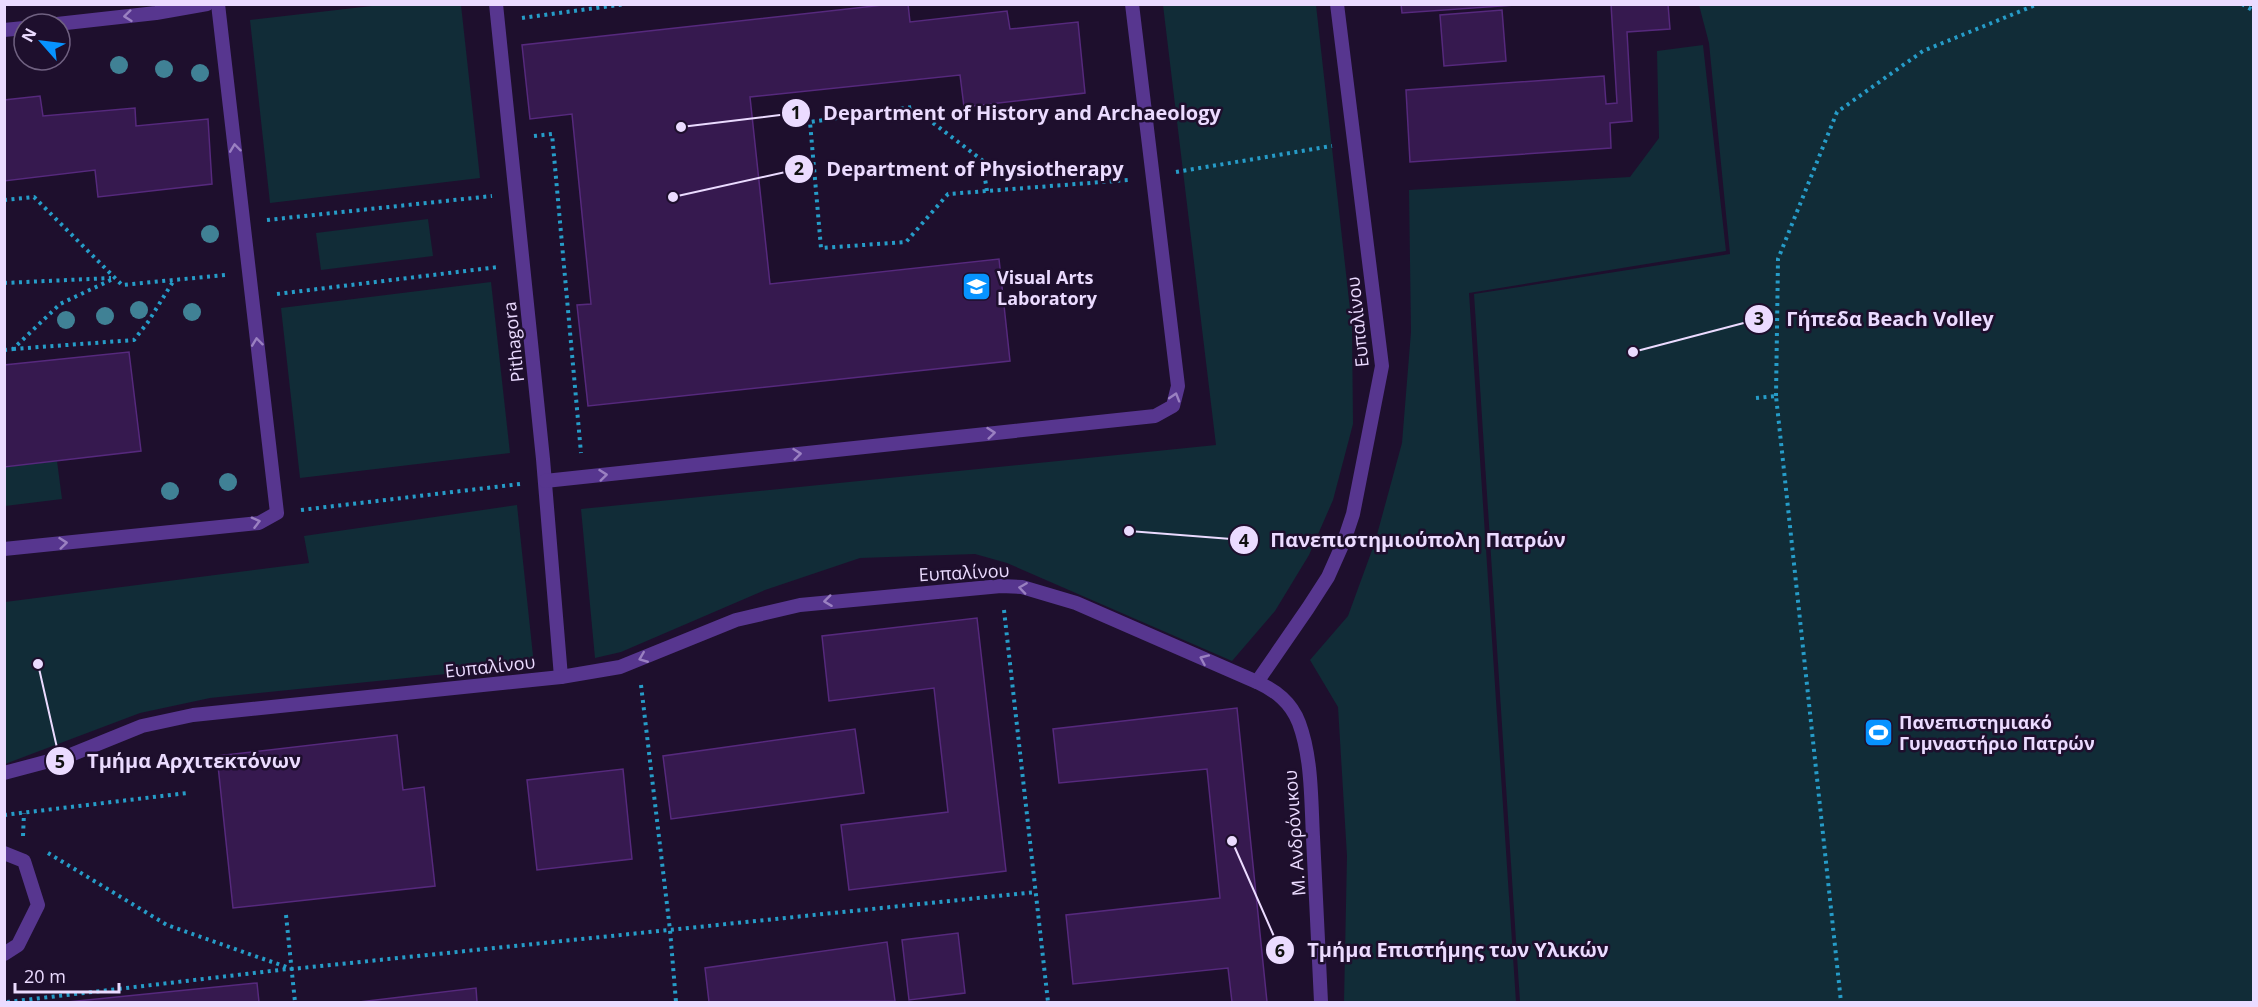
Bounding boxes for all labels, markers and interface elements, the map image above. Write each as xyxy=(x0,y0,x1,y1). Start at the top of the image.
one-way arrow xyxy=(123,9,133,22)
north arrow xyxy=(12,12,72,72)
text: N xyxy=(16,24,42,46)
callout: Department of History and Archaeology xyxy=(781,94,1233,132)
text: Department of History and Archaeology xyxy=(823,99,1222,126)
text: 1 xyxy=(791,100,801,124)
one-way arrow xyxy=(229,143,242,153)
callout: Department of Physiotherapy xyxy=(784,150,1135,188)
text: Department of Physiotherapy xyxy=(826,155,1124,182)
text: 2 xyxy=(794,156,804,180)
place label: Visual Arts Laboratory xyxy=(997,265,1098,310)
school or university icon: Visual Arts Laboratory xyxy=(960,271,992,303)
street label: Ευπαλίνου xyxy=(1340,276,1374,368)
callout: Γήπεδα Beach Volley xyxy=(1744,300,2005,338)
street label: Pithagora xyxy=(497,301,529,383)
text: Γήπεδα Beach Volley xyxy=(1786,305,1994,332)
text: 3 xyxy=(1754,306,1764,330)
one-way arrow xyxy=(251,337,264,346)
one-way arrow xyxy=(1168,392,1180,403)
one-way arrow xyxy=(986,427,995,440)
one-way arrow xyxy=(792,448,801,461)
one-way arrow xyxy=(598,469,608,481)
one-way arrow xyxy=(251,516,261,529)
callout: Πανεπιστημιούπολη Πατρών xyxy=(1229,521,1578,559)
text: Πανεπιστημιούπολη Πατρών xyxy=(1270,526,1566,553)
text: 4 xyxy=(1239,528,1249,552)
one-way arrow xyxy=(58,537,67,550)
street label: Ευπαλίνου xyxy=(918,558,1010,586)
one-way arrow xyxy=(1018,582,1027,594)
one-way arrow xyxy=(824,595,833,607)
street label: Ευπαλίνου xyxy=(444,649,536,683)
one-way arrow xyxy=(638,651,649,663)
one-way arrow xyxy=(1199,654,1210,666)
place label: Πανεπιστημιακό Γυμναστήριο Πατρών xyxy=(1899,710,2095,755)
sports icon: Πανεπιστημιακό Γυμναστήριο Πατρών xyxy=(1862,716,1894,748)
callout: Τμήμα Αρχιτεκτόνων xyxy=(45,742,313,780)
text: Τμήμα Αρχιτεκτόνων xyxy=(87,747,301,774)
text: 5 xyxy=(55,749,65,773)
street label: Μ. Ανδρόνικου xyxy=(1278,769,1310,897)
callout: Τμήμα Επιστήμης των Υλικών xyxy=(1265,931,1621,969)
text: Τμήμα Επιστήμης των Υλικών xyxy=(1307,936,1609,963)
text: 6 xyxy=(1275,938,1285,962)
scale bar xyxy=(15,956,118,994)
text: 20 m xyxy=(24,964,66,988)

